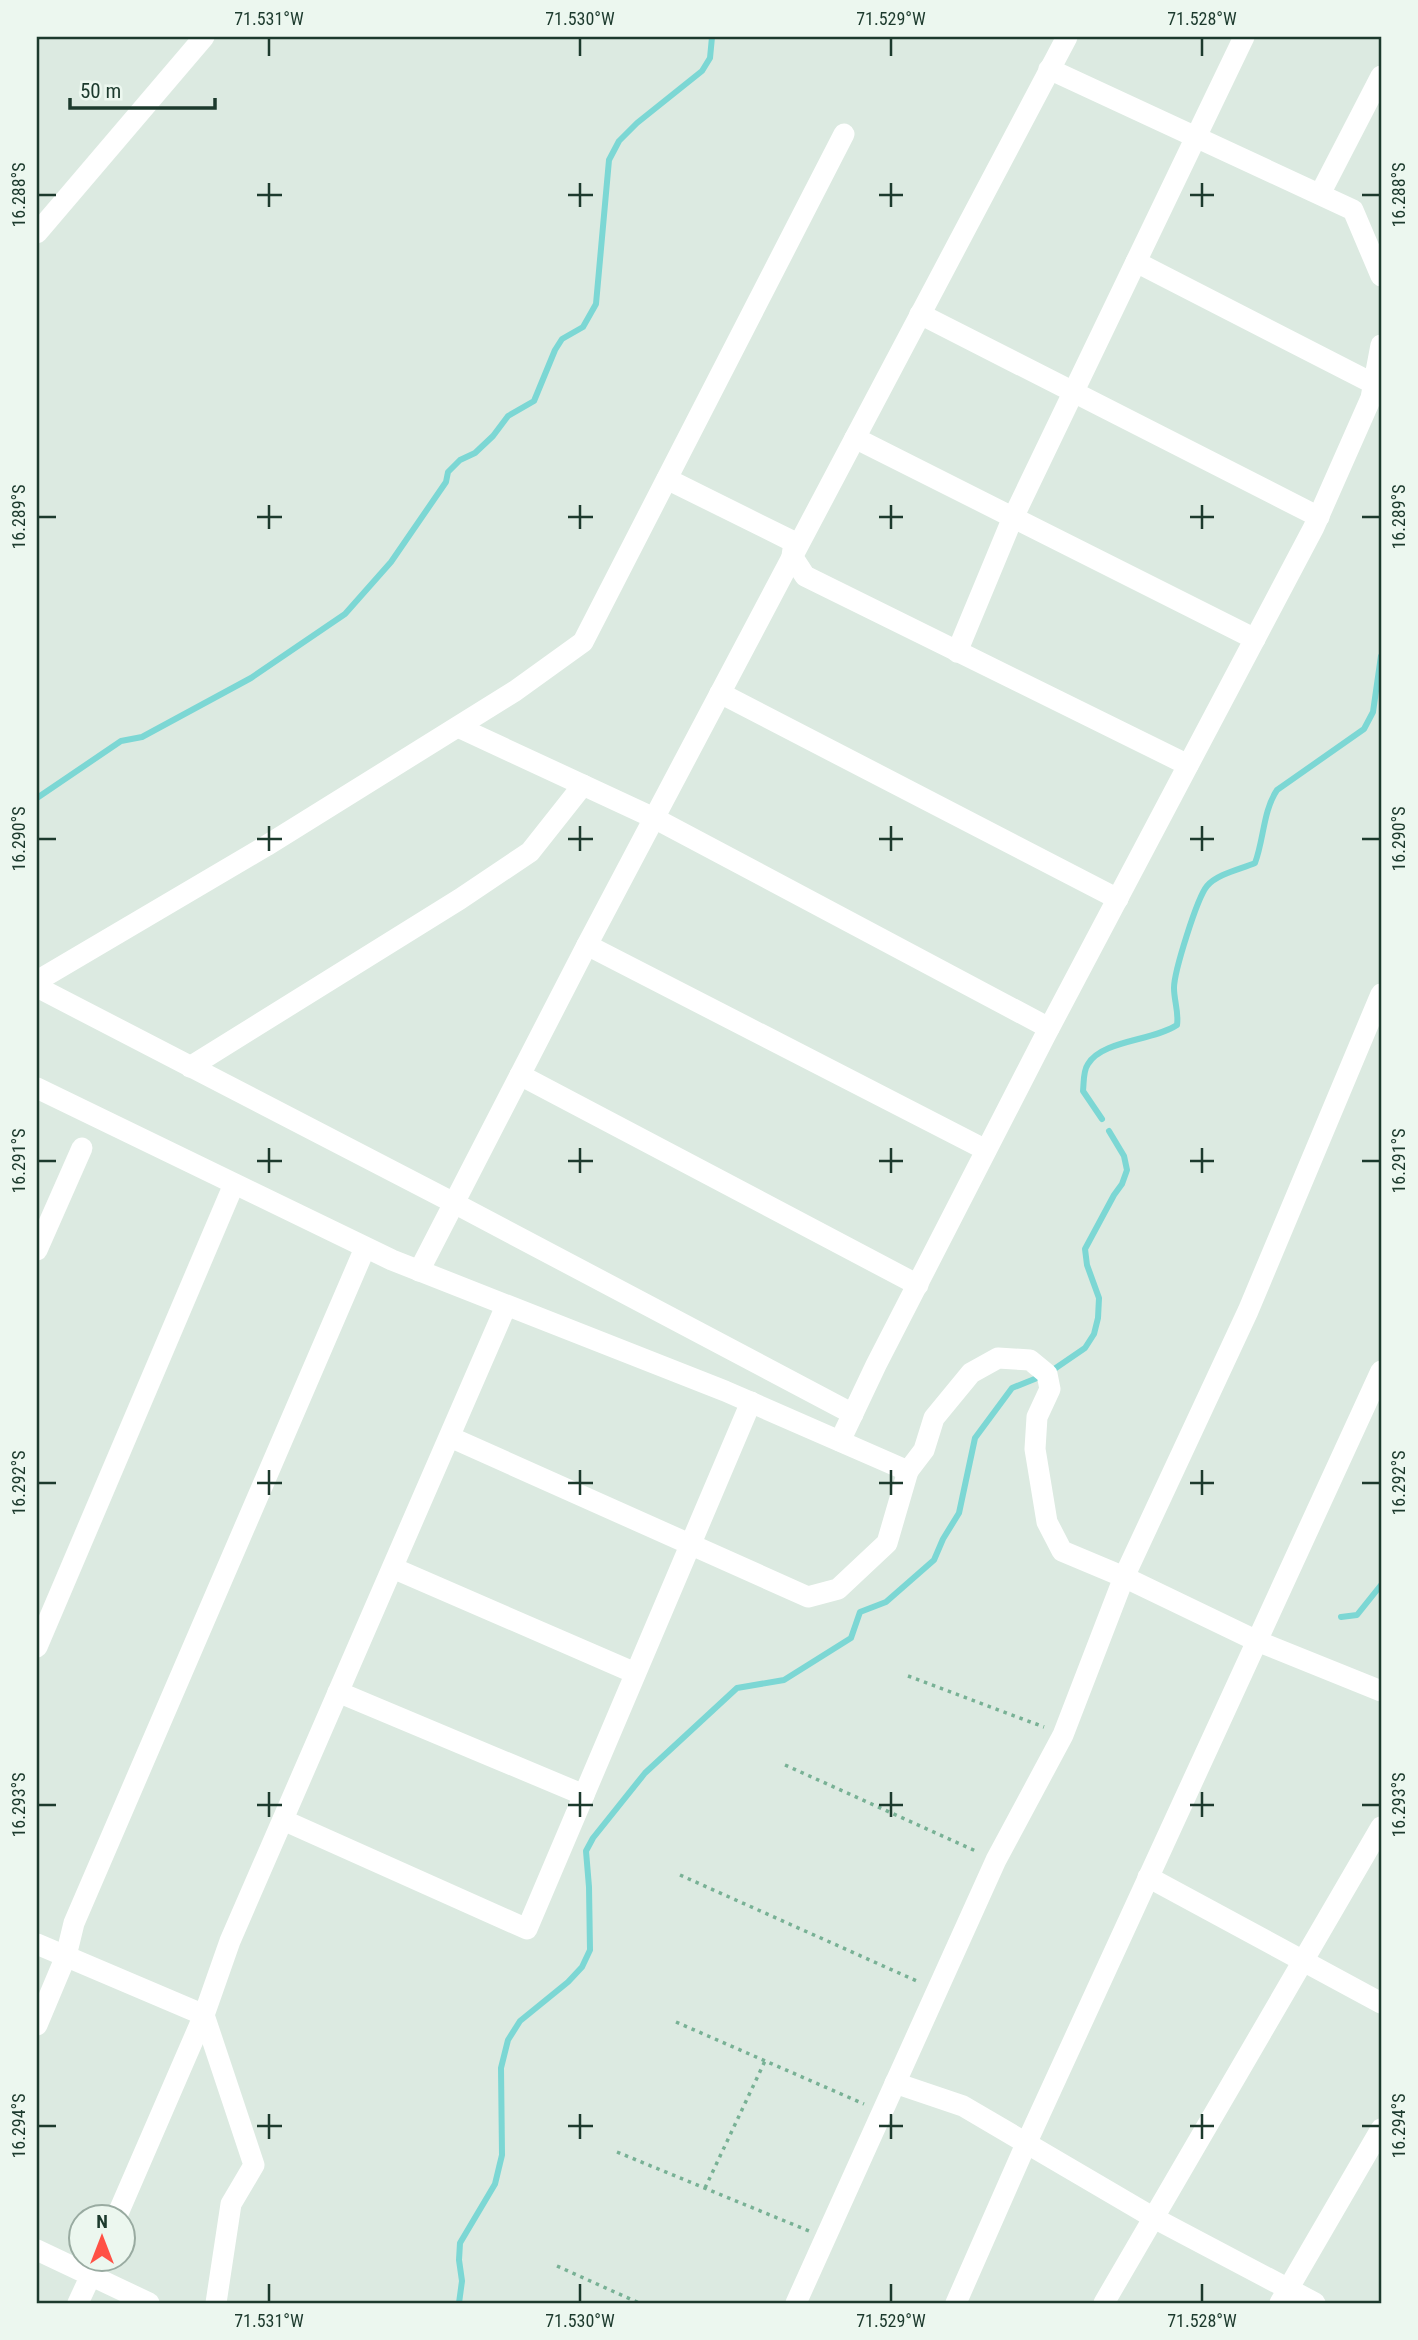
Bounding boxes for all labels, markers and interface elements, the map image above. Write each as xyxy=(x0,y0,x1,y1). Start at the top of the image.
text: 71.531°W xyxy=(234,8,304,29)
text: 71.530°W xyxy=(545,8,615,29)
text: 71.529°W xyxy=(856,8,926,29)
text: 71.528°W xyxy=(1167,8,1237,29)
scale bar xyxy=(70,66,215,110)
text: 50 m xyxy=(80,79,121,103)
text: 16.288°S xyxy=(8,162,29,228)
text: 16.288°S xyxy=(1388,162,1409,228)
text: 16.289°S xyxy=(8,484,29,550)
text: 16.289°S xyxy=(1388,484,1409,550)
text: 16.290°S xyxy=(8,806,29,872)
text: 16.290°S xyxy=(1388,806,1409,872)
text: 16.291°S xyxy=(8,1128,29,1194)
text: 16.291°S xyxy=(1388,1128,1409,1194)
text: 16.292°S xyxy=(8,1450,29,1516)
text: 16.292°S xyxy=(1388,1450,1409,1516)
text: 16.293°S xyxy=(8,1772,29,1838)
text: 16.293°S xyxy=(1388,1772,1409,1838)
text: 16.294°S xyxy=(8,2093,29,2159)
text: 16.294°S xyxy=(1388,2093,1409,2159)
north arrow xyxy=(66,2204,136,2274)
text: N xyxy=(96,2210,108,2233)
text: 71.531°W xyxy=(234,2310,304,2331)
text: 71.530°W xyxy=(545,2310,615,2331)
text: 71.529°W xyxy=(856,2310,926,2331)
text: 71.528°W xyxy=(1167,2310,1237,2331)

